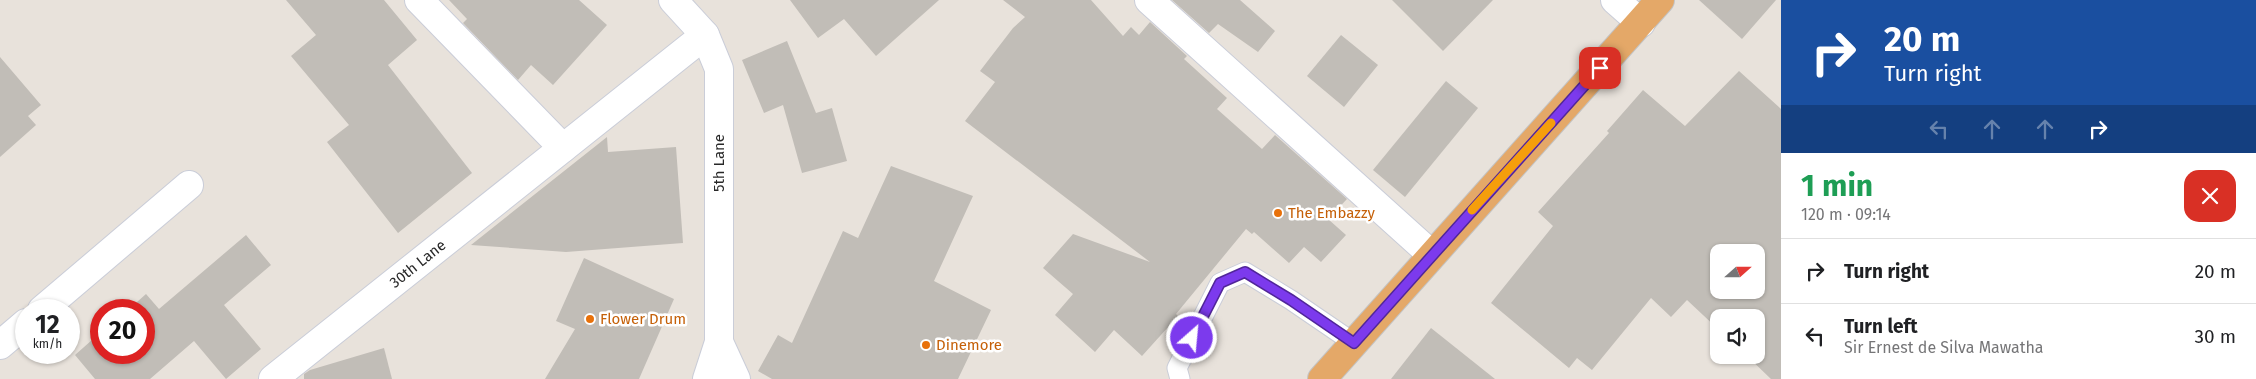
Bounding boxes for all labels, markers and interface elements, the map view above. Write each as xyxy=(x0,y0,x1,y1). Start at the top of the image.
text: 20 m xyxy=(1884,18,1960,60)
icon: right xyxy=(1801,20,1866,85)
pin xyxy=(1579,47,1621,89)
icon: arrive xyxy=(1586,54,1614,82)
text: Turn right xyxy=(1884,60,1981,87)
icon: left xyxy=(1925,115,1953,143)
icon: ahead xyxy=(1978,115,2006,143)
icon: ahead xyxy=(2031,115,2059,143)
icon: right xyxy=(2084,115,2112,143)
street label: 5th Lane xyxy=(710,134,728,192)
text: 1 min xyxy=(1801,168,1873,204)
button: close xyxy=(2184,170,2236,222)
place label: The Embazzy xyxy=(1288,204,1375,222)
text: 120 m · 09:14 xyxy=(1801,205,1891,224)
marker: The Embazzy xyxy=(1272,207,1284,219)
street label: 30th Lane xyxy=(386,236,449,292)
north arrow xyxy=(1710,244,1765,299)
map controls xyxy=(1710,244,1765,364)
icon: right xyxy=(1801,257,1829,285)
text: Turn right xyxy=(1844,260,1929,283)
text: 20 m xyxy=(2195,260,2236,283)
speed limit sign: 20 xyxy=(90,299,155,364)
button: sound xyxy=(1710,309,1765,364)
text: 12 xyxy=(35,310,60,340)
place label: Flower Drum xyxy=(600,310,686,328)
position arrow xyxy=(1165,311,1217,363)
marker: Flower Drum xyxy=(584,313,596,325)
text: Turn left xyxy=(1844,315,1918,338)
icon: left xyxy=(1801,322,1829,350)
text: 30 m xyxy=(2195,325,2236,348)
place label: Dinemore xyxy=(936,336,1002,354)
text: km/h xyxy=(33,337,62,351)
text: Sir Ernest de Silva Mawatha xyxy=(1844,338,2044,357)
marker: Dinemore xyxy=(920,339,932,351)

